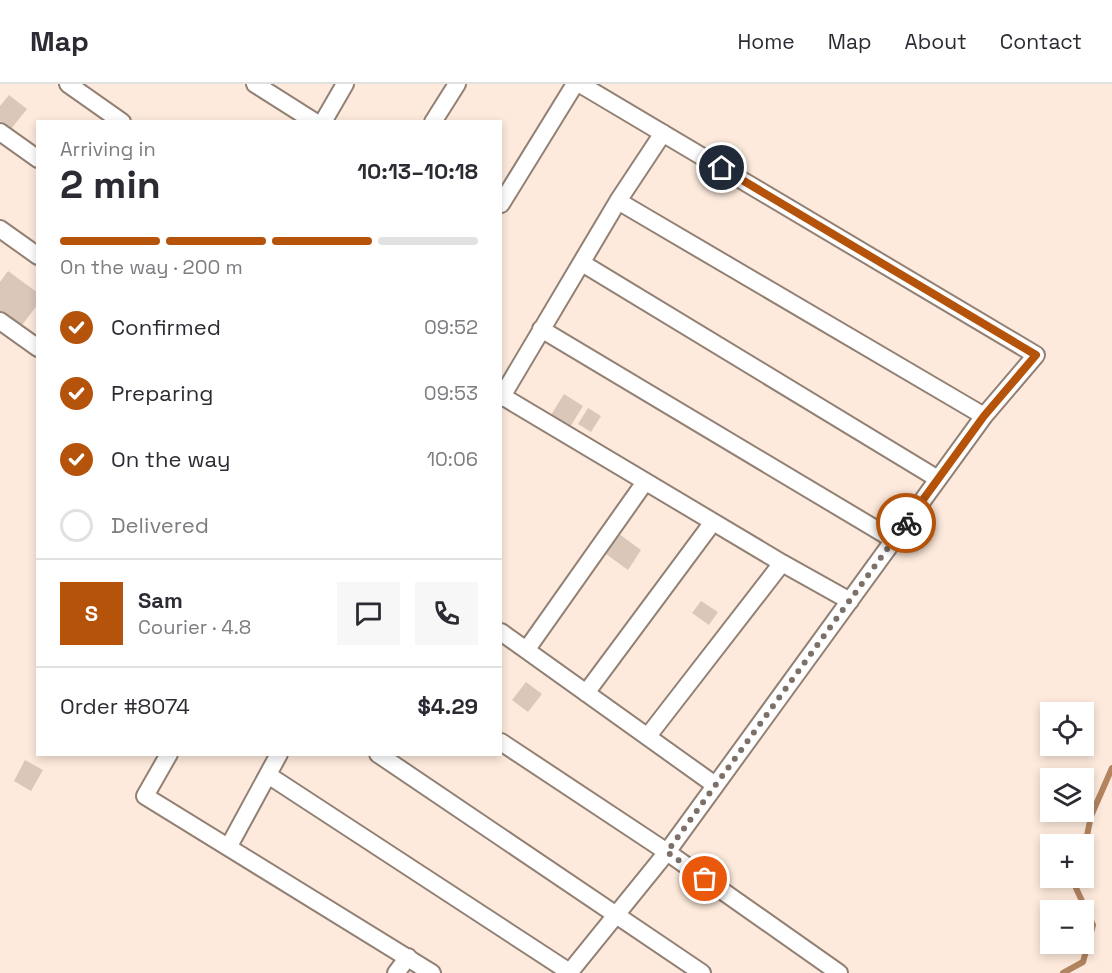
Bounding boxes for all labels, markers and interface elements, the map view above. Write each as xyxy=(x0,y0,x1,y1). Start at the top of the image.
text: Map xyxy=(30,23,89,59)
text: Home xyxy=(737,28,795,55)
text: Map xyxy=(828,28,872,55)
text: About xyxy=(905,28,967,55)
text: Contact xyxy=(1000,28,1082,55)
text: Arriving in xyxy=(60,136,156,162)
pin xyxy=(696,142,747,193)
icon: home xyxy=(705,151,738,184)
text: 10:13–10:18 xyxy=(357,157,478,185)
text: 2 min xyxy=(60,160,161,209)
text: On the way · 200 m xyxy=(60,254,243,280)
icon: check xyxy=(60,311,93,344)
text: Confirmed xyxy=(111,313,221,341)
text: 09:52 xyxy=(424,314,478,340)
icon: check xyxy=(60,377,93,410)
text: Preparing xyxy=(111,379,213,407)
text: 09:53 xyxy=(424,380,478,406)
icon: check xyxy=(60,443,93,476)
text: On the way xyxy=(111,445,230,473)
text: 10:06 xyxy=(427,446,478,472)
courier xyxy=(876,493,936,553)
icon: bike xyxy=(890,507,923,540)
text: Delivered xyxy=(111,511,209,539)
button: chat xyxy=(337,582,400,645)
button: phone xyxy=(415,582,478,645)
text: Sam xyxy=(138,586,183,614)
text: S xyxy=(85,599,98,627)
text: Courier · 4.8 xyxy=(138,614,251,640)
text: Order #8074 xyxy=(60,692,190,720)
text: $4.29 xyxy=(418,692,478,720)
map controls xyxy=(1040,702,1094,954)
button: locate xyxy=(1040,702,1094,756)
button: layers xyxy=(1040,768,1094,822)
button: + xyxy=(1040,834,1094,888)
pin xyxy=(679,853,730,904)
icon: bag xyxy=(688,862,721,895)
button: − xyxy=(1040,900,1094,954)

